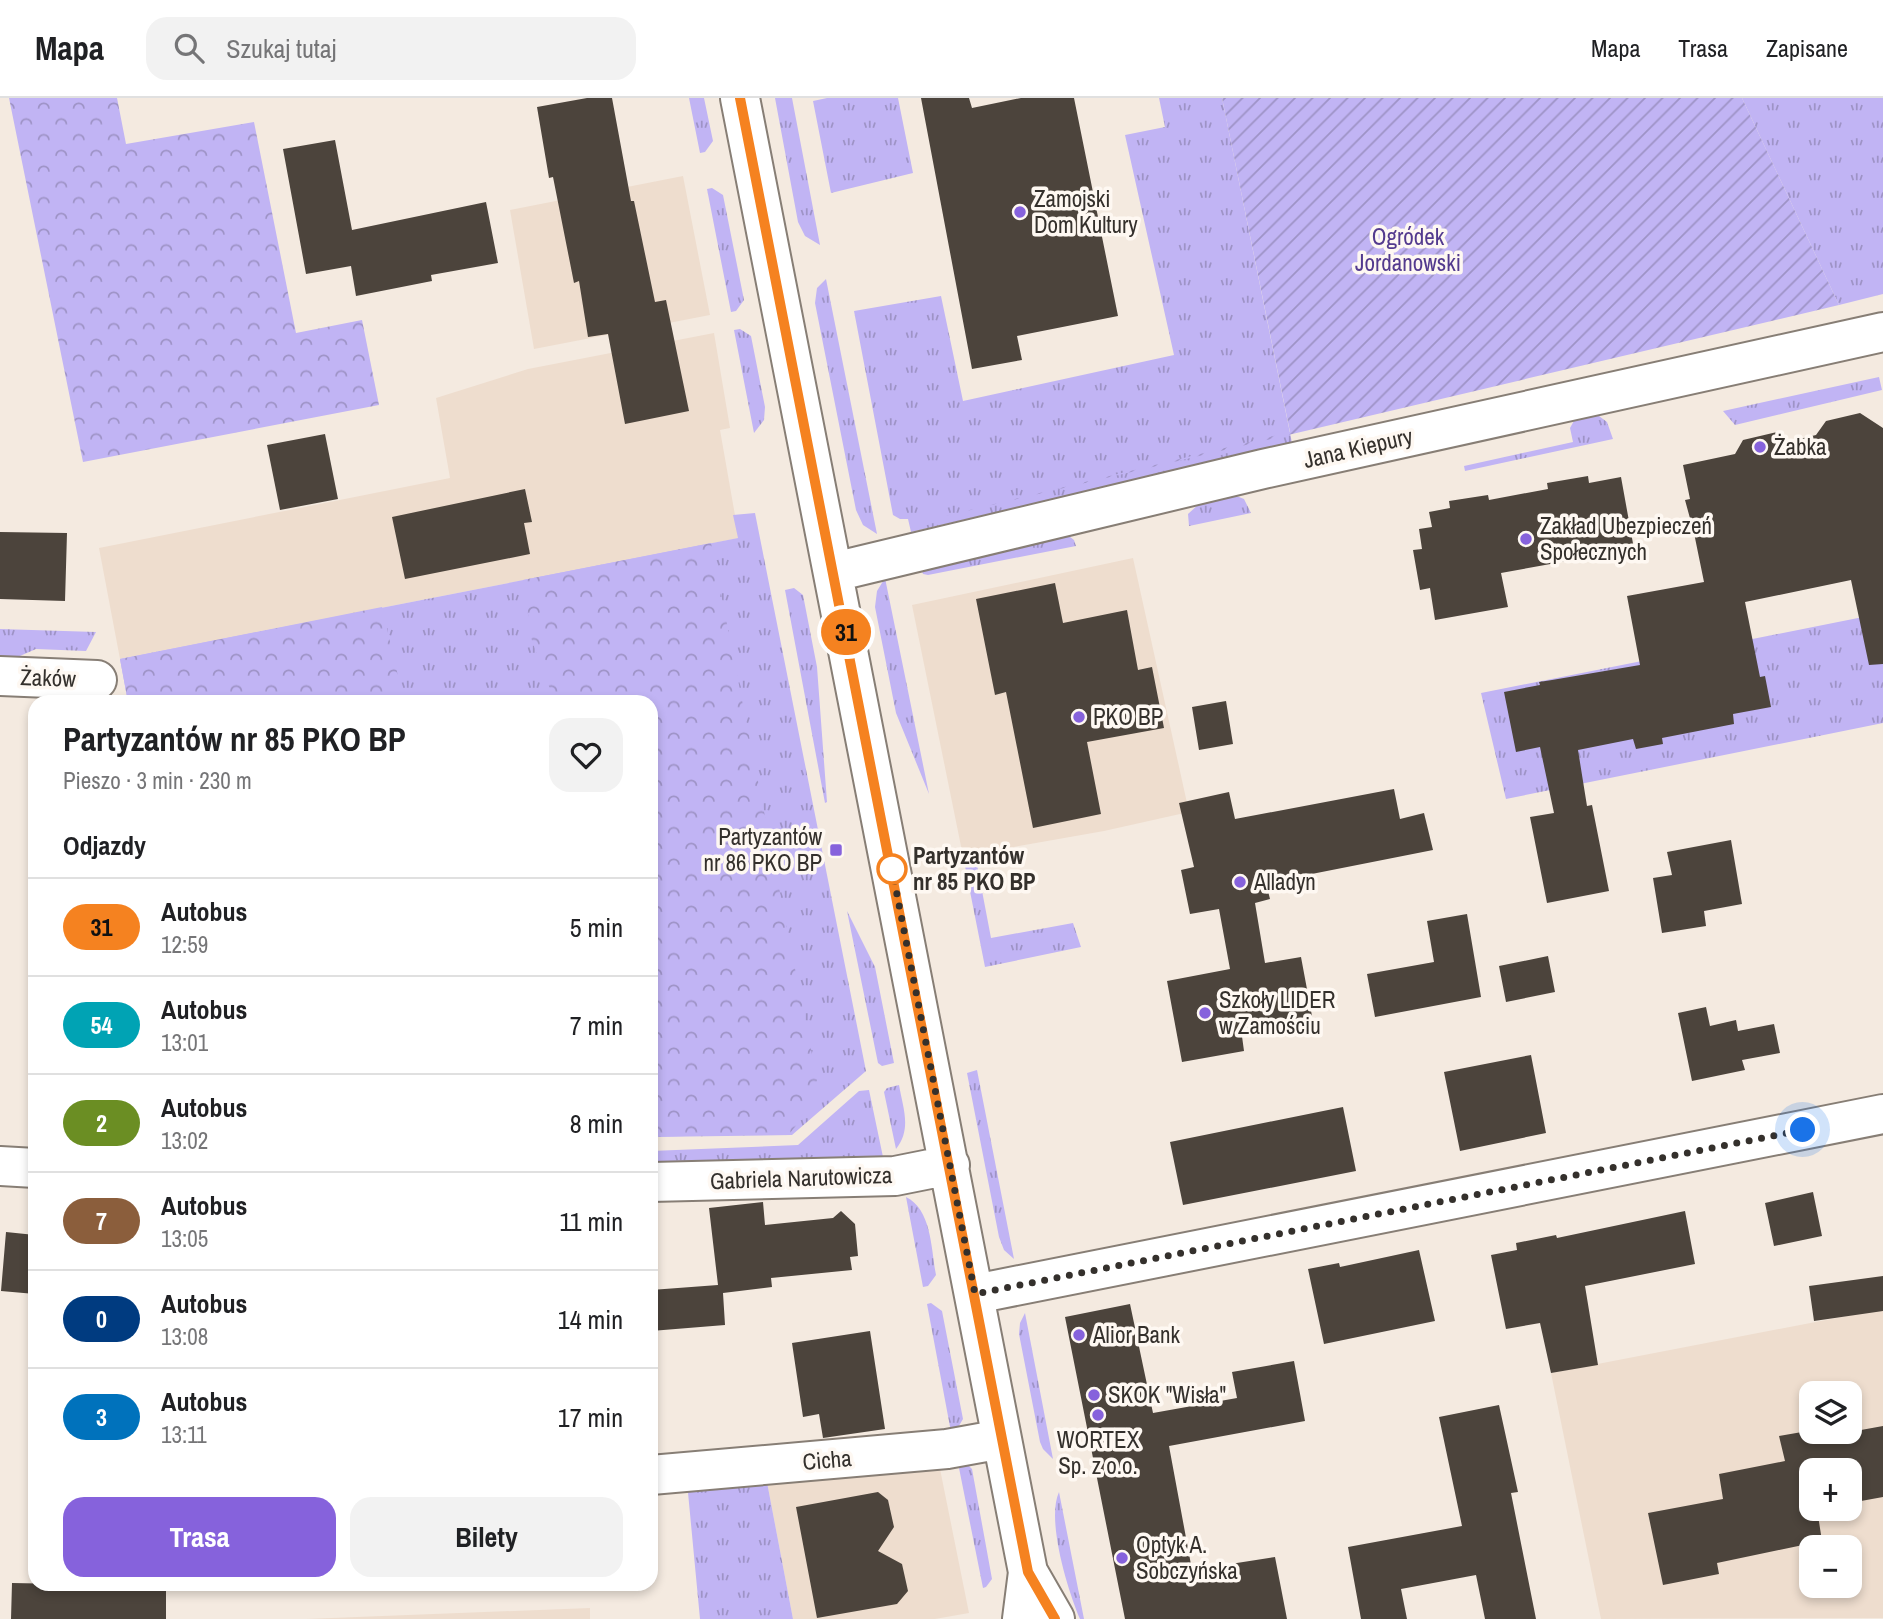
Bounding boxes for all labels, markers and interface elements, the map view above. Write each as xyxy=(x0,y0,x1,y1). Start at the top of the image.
search box xyxy=(146,17,636,80)
text: Mapa xyxy=(35,26,104,70)
icon: search xyxy=(170,29,208,67)
text: Szukaj tutaj xyxy=(226,31,336,66)
text: Mapa xyxy=(1591,32,1640,64)
text: Trasa xyxy=(1678,32,1728,64)
text: Zapisane xyxy=(1766,32,1848,64)
place label: Zamojski Dom Kultury xyxy=(1034,183,1138,240)
marker: Zamojski Dom Kultury xyxy=(1012,204,1028,220)
park label: Ogródek Jordanowski xyxy=(1355,221,1461,278)
street label: Jana Kiepury xyxy=(1300,420,1416,475)
place label: Żabka xyxy=(1774,431,1827,462)
marker: Żabka xyxy=(1752,439,1768,455)
place label: Zakład Ubezpieczeń Społecznych xyxy=(1540,510,1712,567)
marker: Zakład Ubezpieczeń Społecznych xyxy=(1518,531,1534,547)
line badge: 31 xyxy=(814,609,878,655)
text: 31 xyxy=(835,616,857,648)
street label: Żaków xyxy=(20,661,77,694)
place label: PKO BP xyxy=(1093,701,1163,732)
marker: PKO BP xyxy=(1071,709,1087,725)
text: Partyzantów nr 85 PKO BP xyxy=(63,717,406,761)
button: heart xyxy=(549,718,623,792)
text: Pieszo · 3 min · 230 m xyxy=(63,765,252,796)
place label: Partyzantów nr 86 PKO BP xyxy=(704,821,822,878)
text: Odjazdy xyxy=(63,828,146,863)
place label: Partyzantów nr 85 PKO BP xyxy=(913,840,1036,897)
marker: Partyzantów nr 86 PKO BP xyxy=(828,842,844,858)
marker: Partyzantów nr 85 PKO BP xyxy=(877,854,907,884)
place label: Alladyn xyxy=(1253,866,1316,897)
marker: Alladyn xyxy=(1232,874,1248,890)
text: Autobus xyxy=(161,894,247,929)
text: 5 min xyxy=(570,910,623,945)
text: 31 xyxy=(91,911,112,943)
text: 12:59 xyxy=(161,929,208,960)
place label: Szkoły LIDER w Zamościu xyxy=(1219,984,1336,1041)
text: Autobus xyxy=(161,992,247,1027)
marker: Szkoły LIDER w Zamościu xyxy=(1197,1005,1213,1021)
text: 7 min xyxy=(570,1008,623,1043)
text: 54 xyxy=(91,1009,112,1041)
text: 13:01 xyxy=(161,1027,208,1058)
text: Autobus xyxy=(161,1090,247,1125)
text: 8 min xyxy=(570,1106,623,1141)
text: 2 xyxy=(96,1107,107,1139)
your location xyxy=(1785,1112,1820,1147)
text: 13:02 xyxy=(161,1125,208,1156)
street label: Gabriela Narutowicza xyxy=(709,1159,893,1196)
text: Autobus xyxy=(161,1188,247,1223)
text: 11 min xyxy=(559,1204,623,1239)
text: 7 xyxy=(96,1205,107,1237)
text: 13:05 xyxy=(161,1223,208,1254)
text: Autobus xyxy=(161,1286,247,1321)
text: 14 min xyxy=(558,1302,623,1337)
text: 0 xyxy=(96,1303,107,1335)
place label: Alior Bank xyxy=(1092,1319,1181,1350)
text: 13:08 xyxy=(161,1321,208,1352)
marker: Alior Bank xyxy=(1071,1327,1087,1343)
place label: SKOK "Wisła" xyxy=(1108,1379,1226,1410)
map controls xyxy=(1799,1381,1862,1598)
button: layers xyxy=(1799,1381,1862,1444)
text: Autobus xyxy=(161,1384,247,1419)
marker: SKOK "Wisła" xyxy=(1086,1387,1102,1403)
text: 17 min xyxy=(558,1400,623,1435)
text: 3 xyxy=(96,1401,107,1433)
marker: WORTEX Sp. z o.o. xyxy=(1090,1407,1106,1423)
text: 13:11 xyxy=(161,1419,207,1450)
place label: WORTEX Sp. z o.o. xyxy=(1057,1424,1140,1481)
street label: Cicha xyxy=(801,1442,853,1477)
button: + xyxy=(1799,1458,1862,1521)
button: Trasa xyxy=(63,1497,336,1577)
button: Bilety xyxy=(350,1497,623,1577)
place label: Optyk A. Sobczyńska xyxy=(1136,1529,1238,1586)
button: − xyxy=(1799,1535,1862,1598)
marker: Optyk A. Sobczyńska xyxy=(1114,1550,1130,1566)

